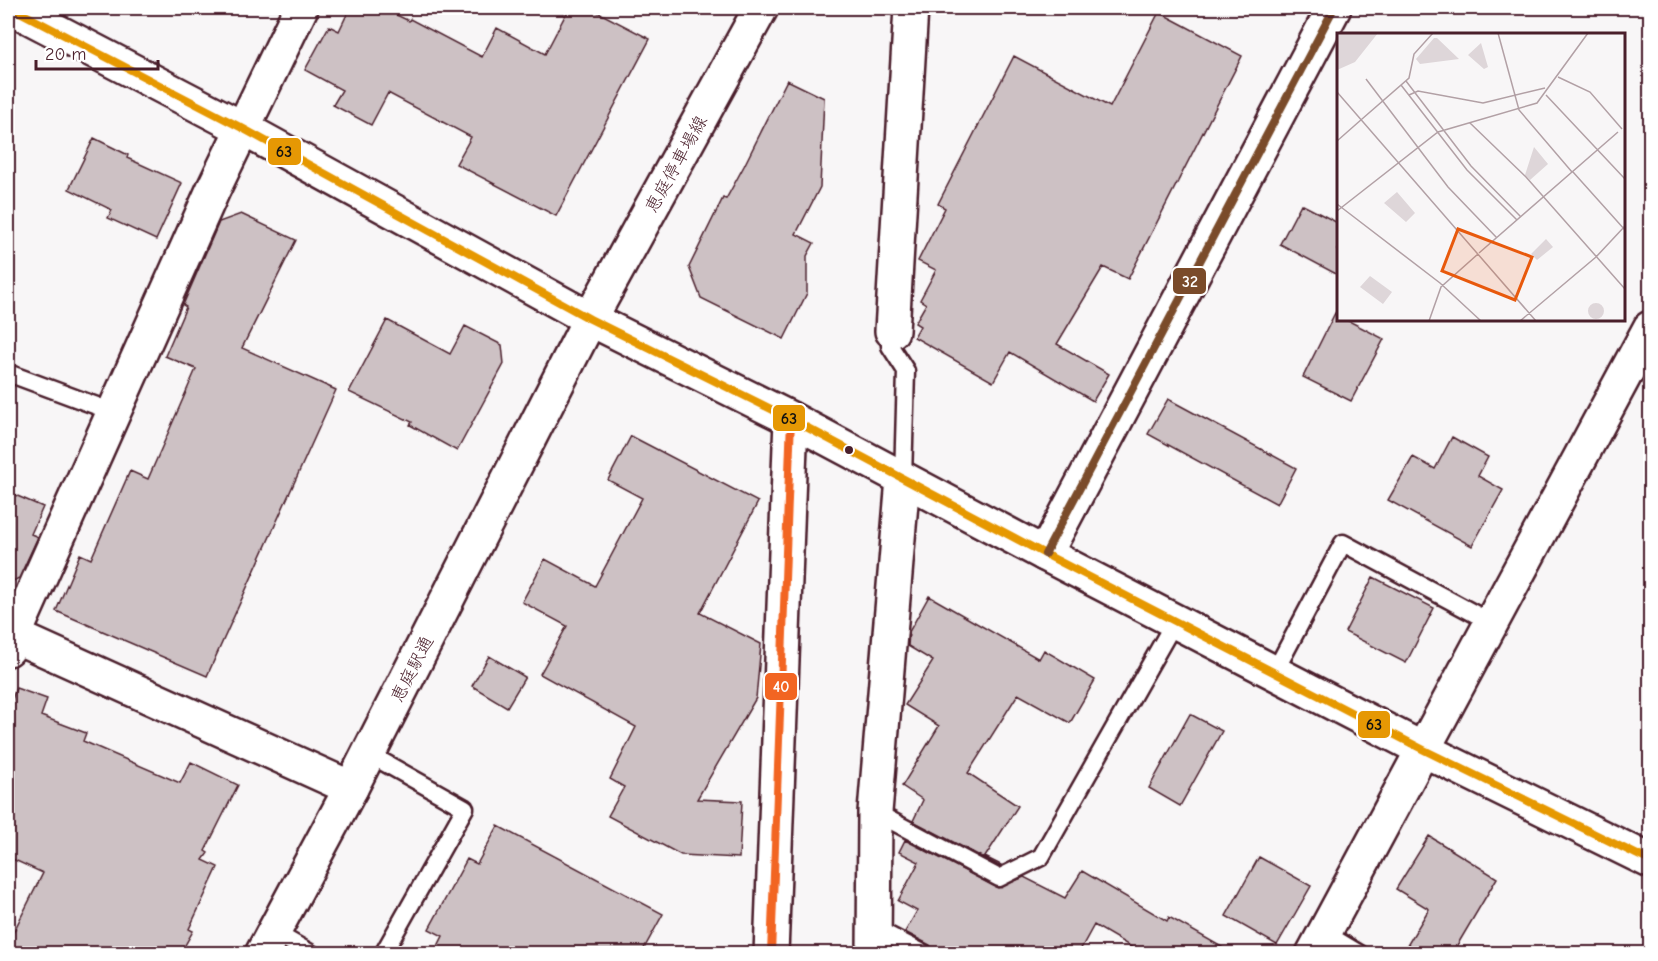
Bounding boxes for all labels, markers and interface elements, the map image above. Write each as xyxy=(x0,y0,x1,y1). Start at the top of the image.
scale bar xyxy=(36,33,158,71)
inset map xyxy=(1337,33,1625,321)
text: 20 m xyxy=(45,44,86,65)
street label: 恵庭停車場線 xyxy=(641,112,712,217)
line badge: 63 xyxy=(267,137,302,166)
text: 63 xyxy=(276,143,292,161)
line badge: 32 xyxy=(1172,267,1207,295)
text: 32 xyxy=(1182,273,1198,291)
line badge: 63 xyxy=(772,404,806,432)
text: 63 xyxy=(781,410,797,428)
unlabelled marker xyxy=(843,444,855,456)
street label: 恵庭駅通 xyxy=(387,632,438,706)
line badge: 40 xyxy=(764,672,798,701)
text: 40 xyxy=(773,678,789,696)
line badge: 63 xyxy=(1357,710,1391,739)
text: 63 xyxy=(1366,716,1382,734)

